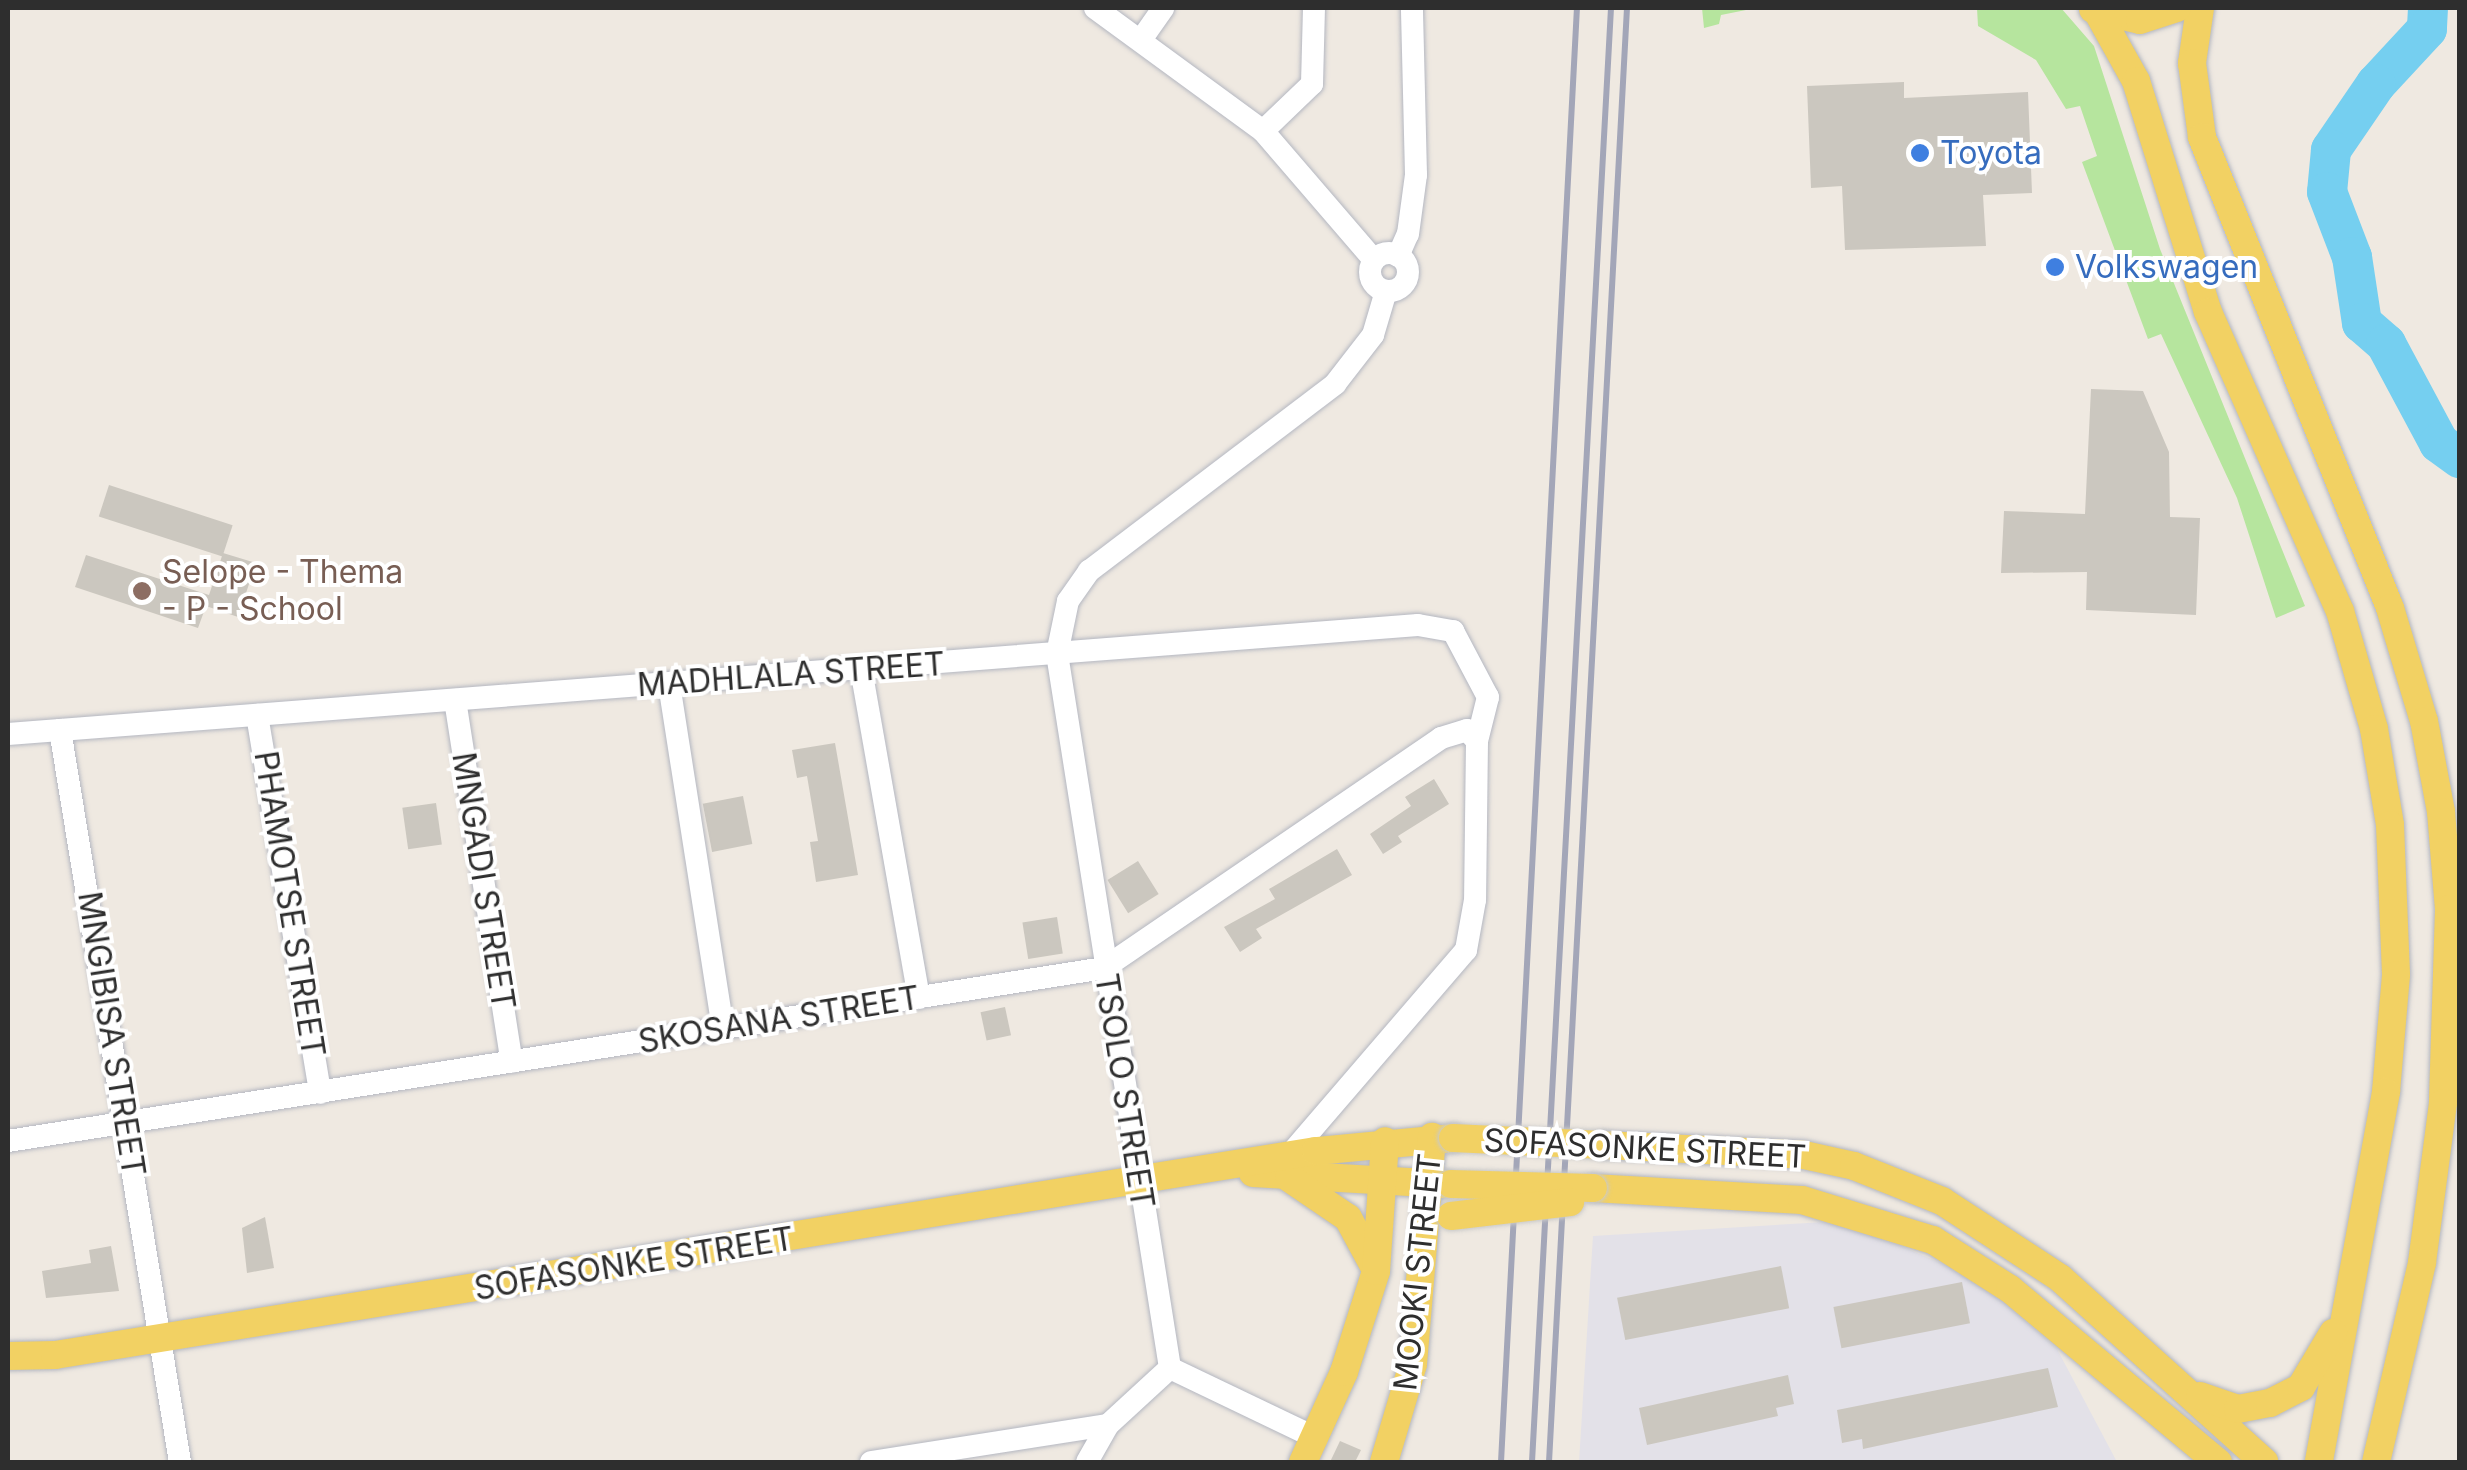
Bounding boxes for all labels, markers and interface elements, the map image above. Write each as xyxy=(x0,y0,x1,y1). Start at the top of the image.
place label: Toyota xyxy=(1940,134,2042,172)
marker: Toyota xyxy=(1909,142,1931,164)
place label: Volkswagen xyxy=(2075,248,2258,286)
marker: Volkswagen xyxy=(2044,256,2066,278)
place label: Selope - Thema - P - School xyxy=(162,554,403,629)
marker: Selope - Thema - P - School xyxy=(131,580,153,602)
street label: MADHLALA STREET xyxy=(636,645,946,705)
street label: PHAMOTSE STREET xyxy=(246,748,332,1060)
street label: MNGADI STREET xyxy=(444,750,522,1012)
street label: MNGIBISA STREET xyxy=(70,889,152,1179)
street label: TSOLO STREET xyxy=(1086,971,1162,1211)
street label: SKOSANA STREET xyxy=(636,979,922,1061)
street label: SOFASONKE STREET xyxy=(1483,1121,1807,1177)
street label: MOOKI STREET xyxy=(1386,1152,1450,1392)
street label: SOFASONKE STREET xyxy=(472,1220,796,1308)

